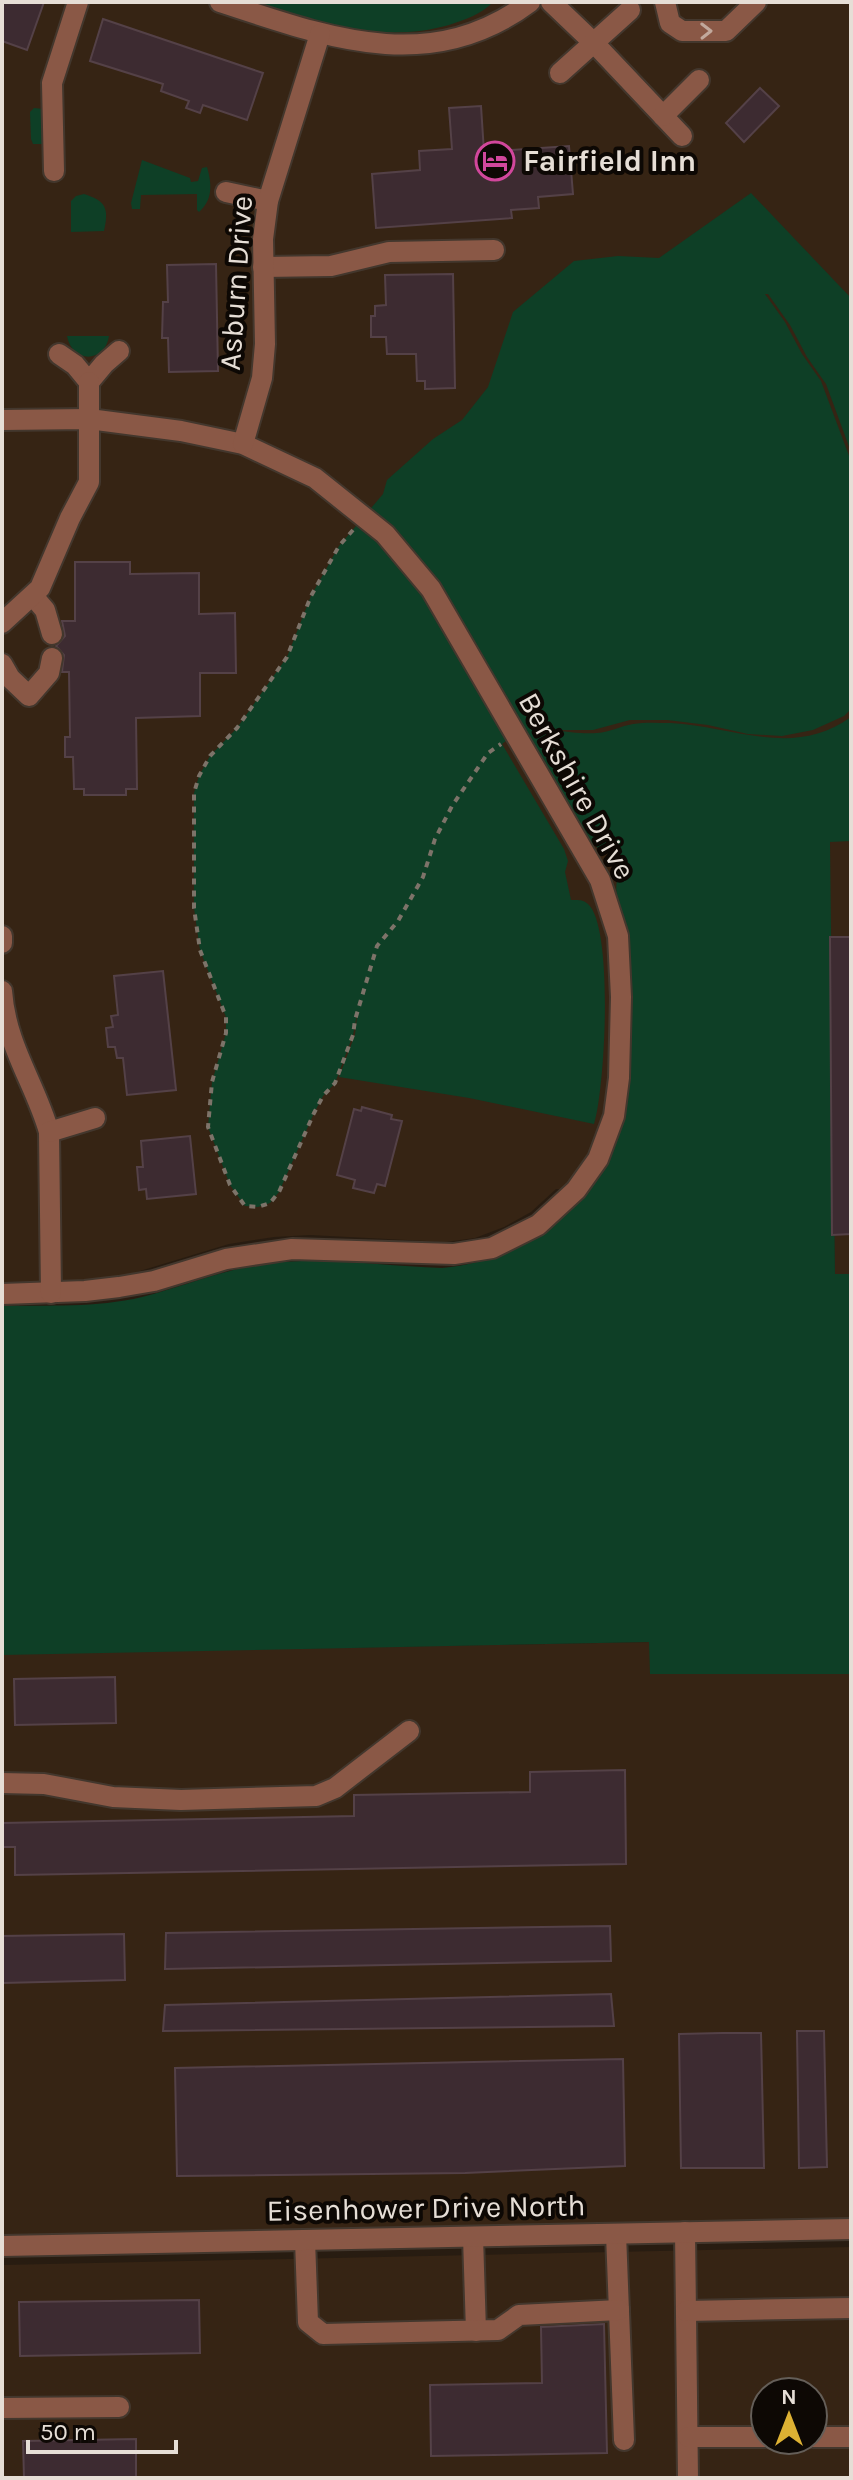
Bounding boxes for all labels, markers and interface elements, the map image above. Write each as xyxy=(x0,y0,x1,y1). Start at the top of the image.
one-way arrow xyxy=(700,22,713,40)
hotel icon: Fairfield Inn xyxy=(474,140,516,182)
place label: Fairfield Inn xyxy=(523,143,696,179)
street label: Asburn Drive xyxy=(212,194,260,372)
street label: Berkshire Drive xyxy=(511,686,643,886)
street label: Eisenhower Drive North xyxy=(266,2187,586,2229)
north arrow xyxy=(749,2376,829,2456)
text: N xyxy=(781,2384,797,2410)
scale bar xyxy=(28,2404,176,2454)
text: 50 m xyxy=(40,2418,96,2446)

